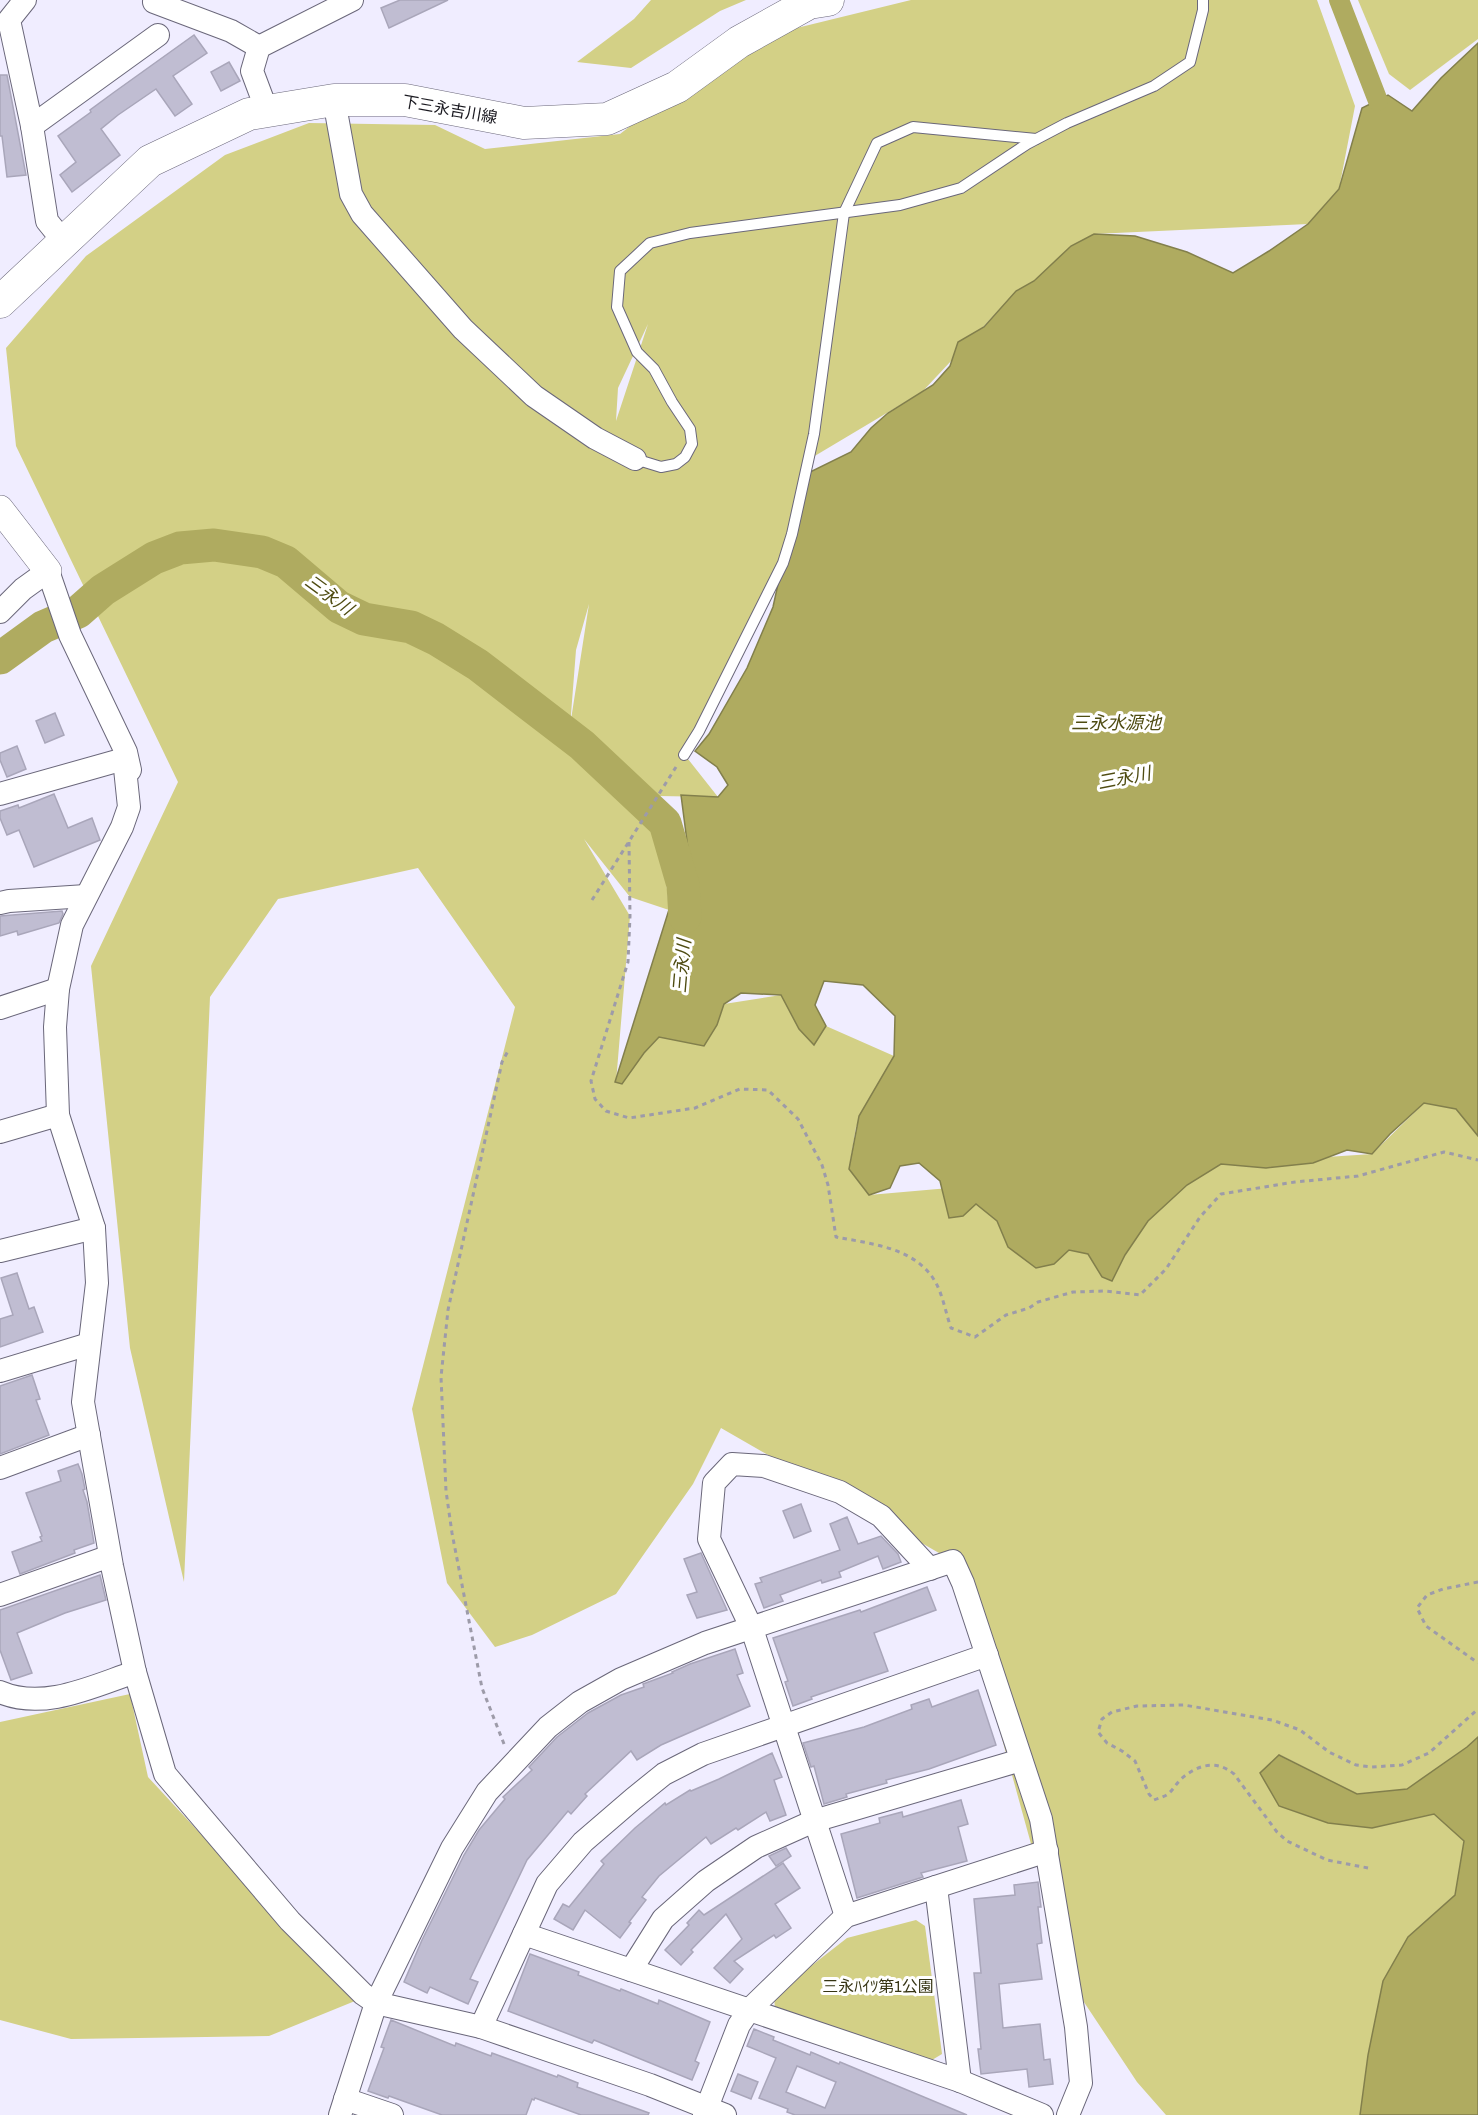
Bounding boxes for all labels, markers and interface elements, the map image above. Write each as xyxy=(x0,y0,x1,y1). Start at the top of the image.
street label: 下三永吉川線 xyxy=(401,90,499,128)
water label: 三永川 xyxy=(300,569,360,622)
water label: 三永水源池 xyxy=(1071,710,1163,735)
water label: 三永川 xyxy=(1095,760,1155,795)
water label: 三永川 xyxy=(667,936,696,994)
park label: 三永ﾊｲﾂ第1公園 xyxy=(822,1975,934,1997)

